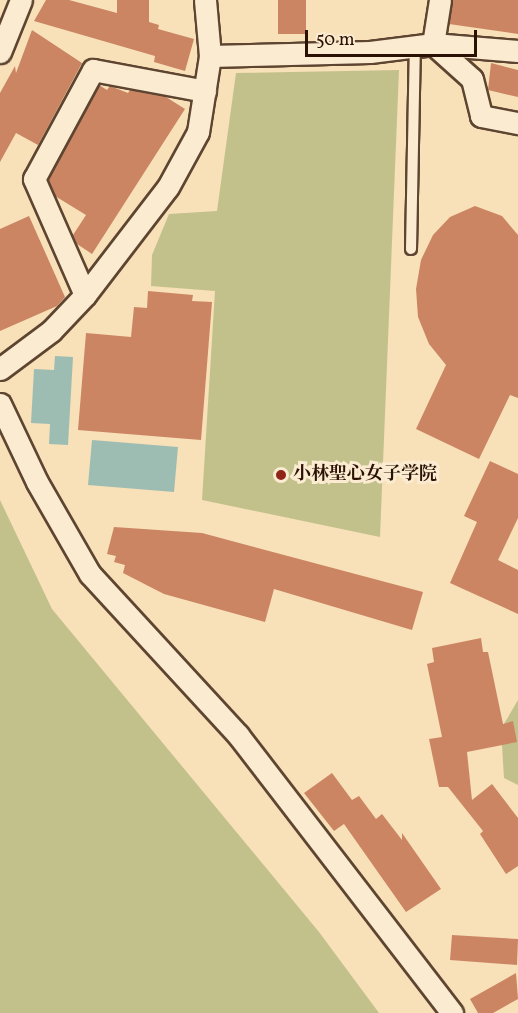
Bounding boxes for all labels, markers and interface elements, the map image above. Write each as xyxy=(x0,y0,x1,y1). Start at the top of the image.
scale bar xyxy=(308,18,480,56)
text: 50 m xyxy=(316,28,355,53)
place label: 小林聖心女子学院 xyxy=(293,464,437,486)
marker: 小林聖心女子学院 xyxy=(274,468,288,482)

